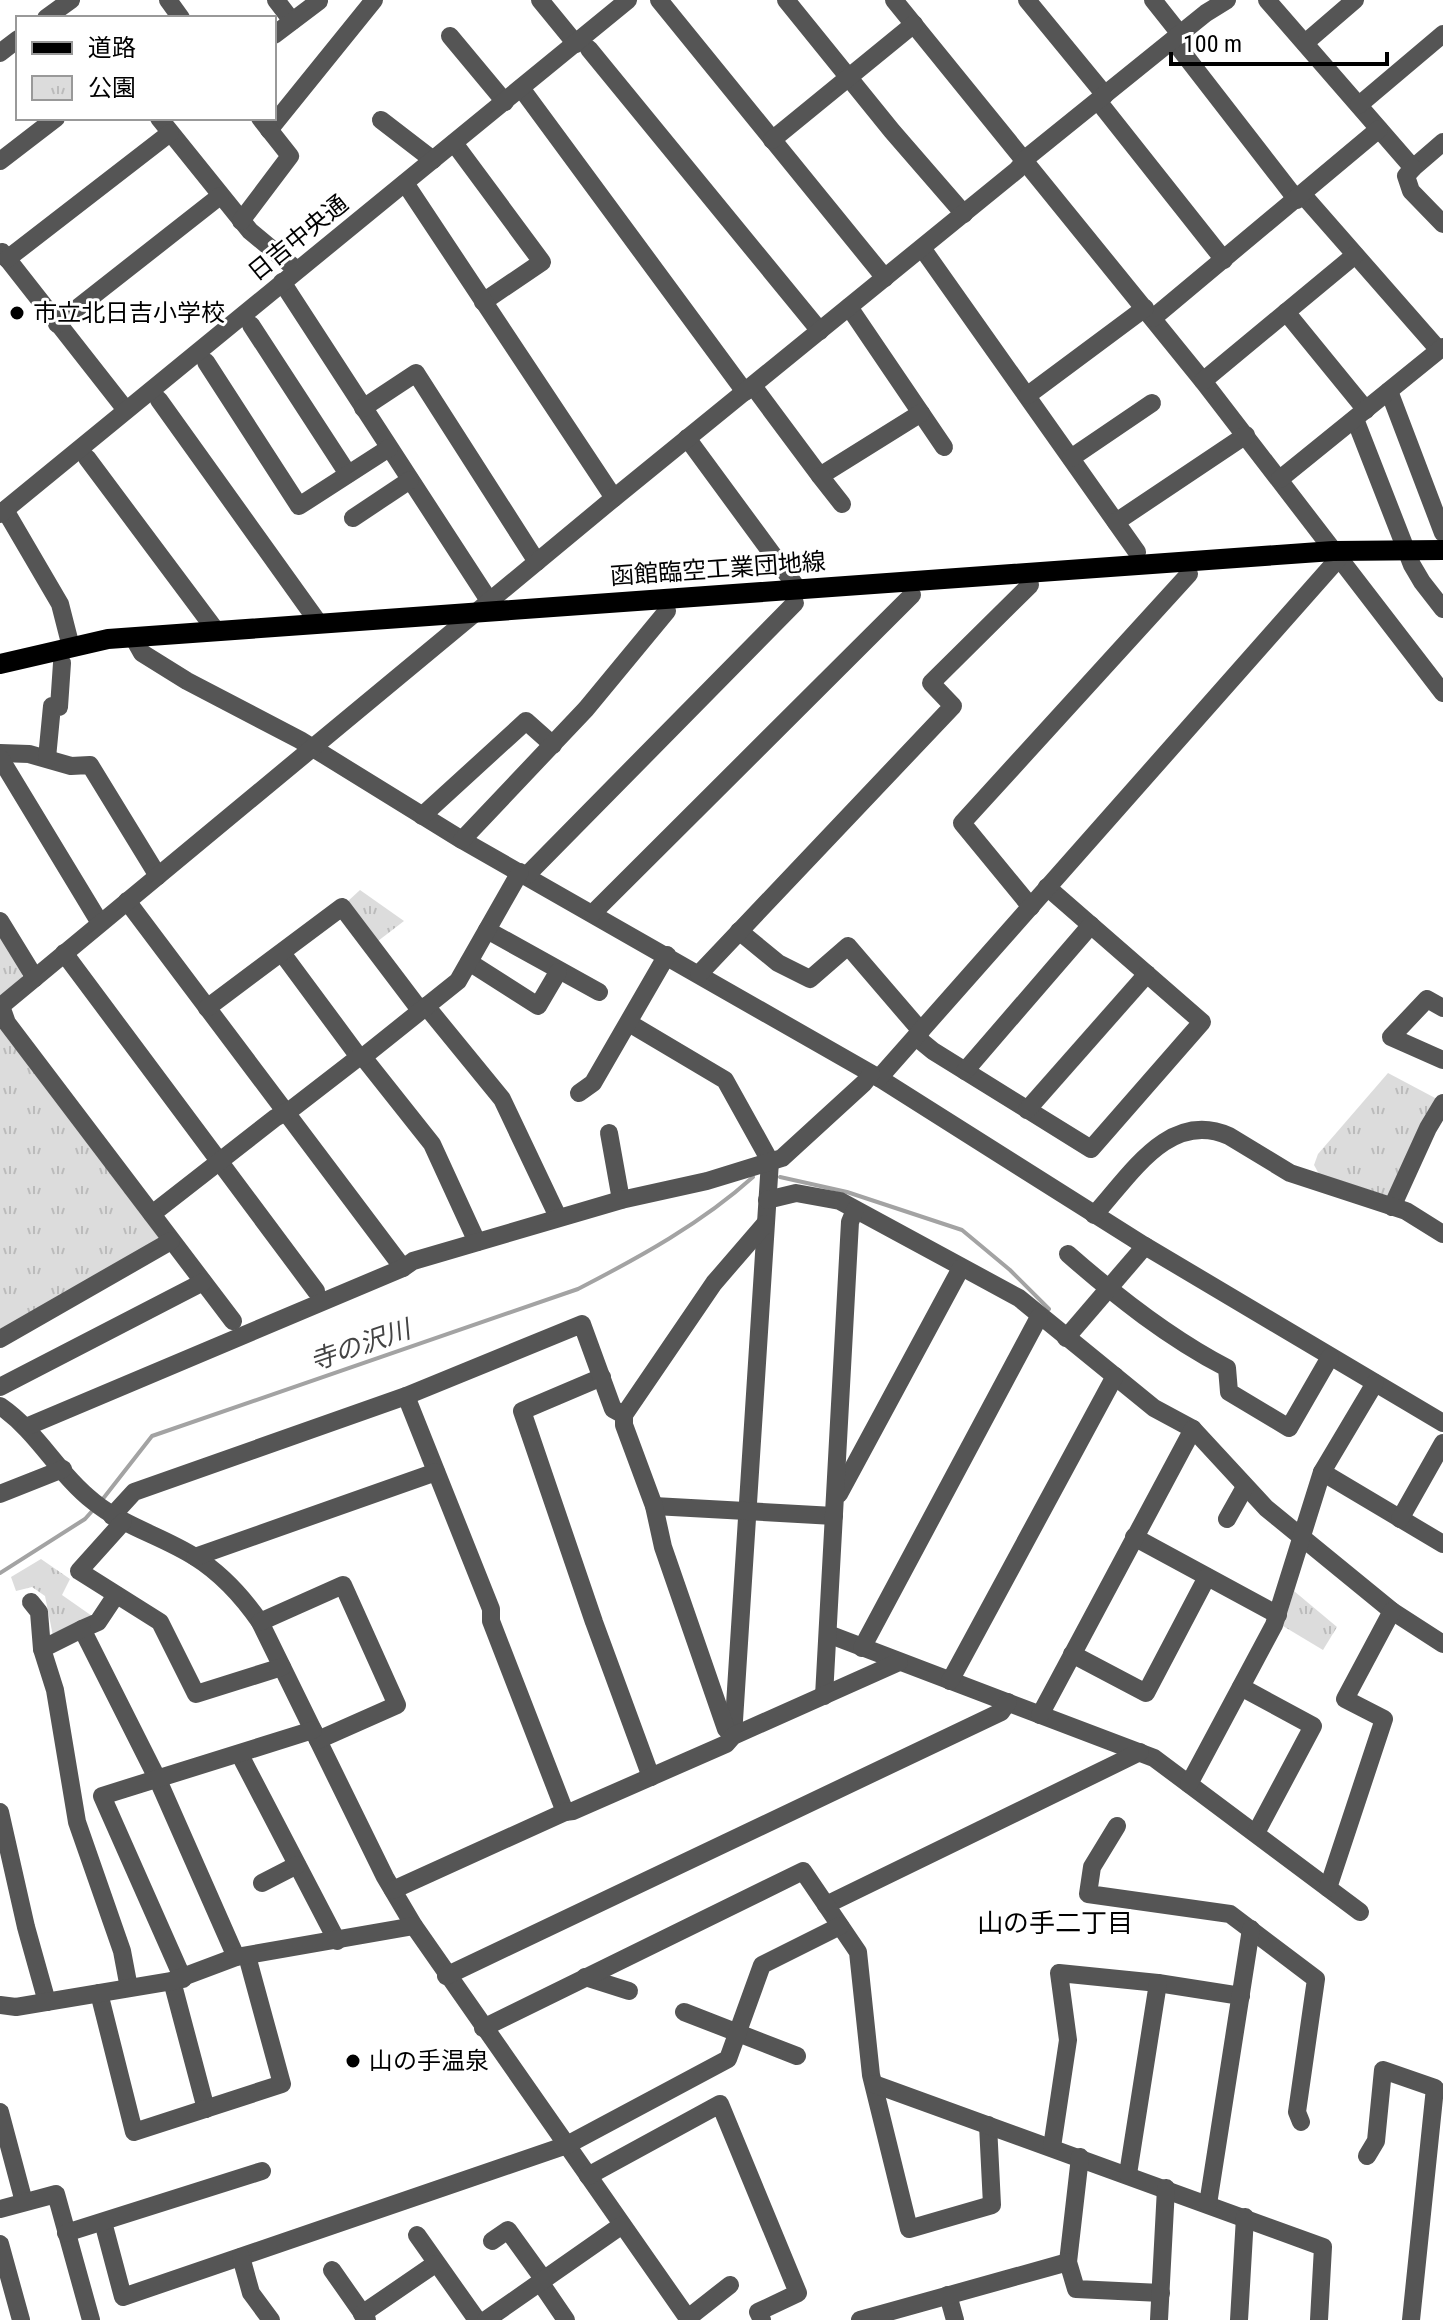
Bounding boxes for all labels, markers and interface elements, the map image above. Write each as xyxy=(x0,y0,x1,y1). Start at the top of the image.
legend xyxy=(16,16,276,120)
scale bar xyxy=(1171,16,1387,66)
text: 100 m xyxy=(1183,30,1242,58)
text: 道路 xyxy=(88,34,136,62)
text: 公園 xyxy=(88,74,136,102)
street label: 日吉中央通 xyxy=(243,189,353,287)
place label: 市立北日吉小学校 xyxy=(33,299,225,327)
marker: 市立北日吉小学校 xyxy=(8,304,26,322)
street label: 函館臨空工業団地線 xyxy=(609,548,827,590)
water label: 寺の沢川 xyxy=(306,1313,417,1376)
district label: 山の手二丁目 xyxy=(977,1908,1133,1938)
place label: 山の手温泉 xyxy=(369,2047,489,2075)
marker: 山の手温泉 xyxy=(344,2052,362,2070)

